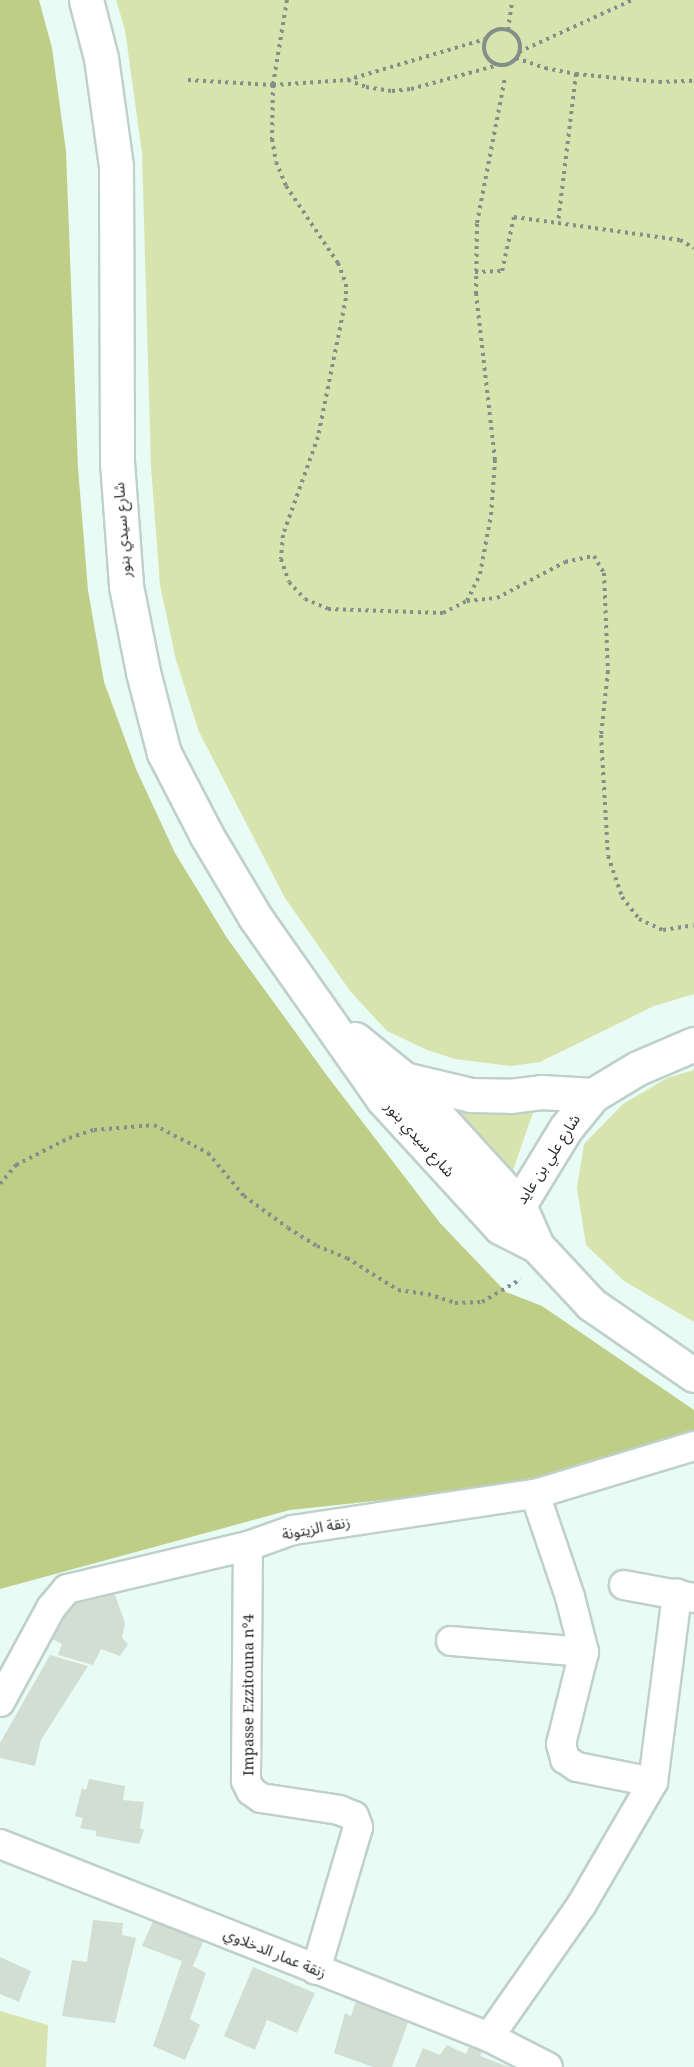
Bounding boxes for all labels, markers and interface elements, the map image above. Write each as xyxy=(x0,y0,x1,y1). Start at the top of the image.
street label: شارع سيدي بنور xyxy=(110,482,134,578)
street label: شارع سيدي بنور xyxy=(381,1097,459,1181)
street label: شارع علي بن عايد xyxy=(512,1111,584,1207)
street label: زنقة الزيتونة xyxy=(280,1513,352,1543)
street label: Impasse Ezzitouna n°4 xyxy=(239,1614,257,1776)
street label: زنقة عمار الدخلاوي xyxy=(221,1924,329,1982)

